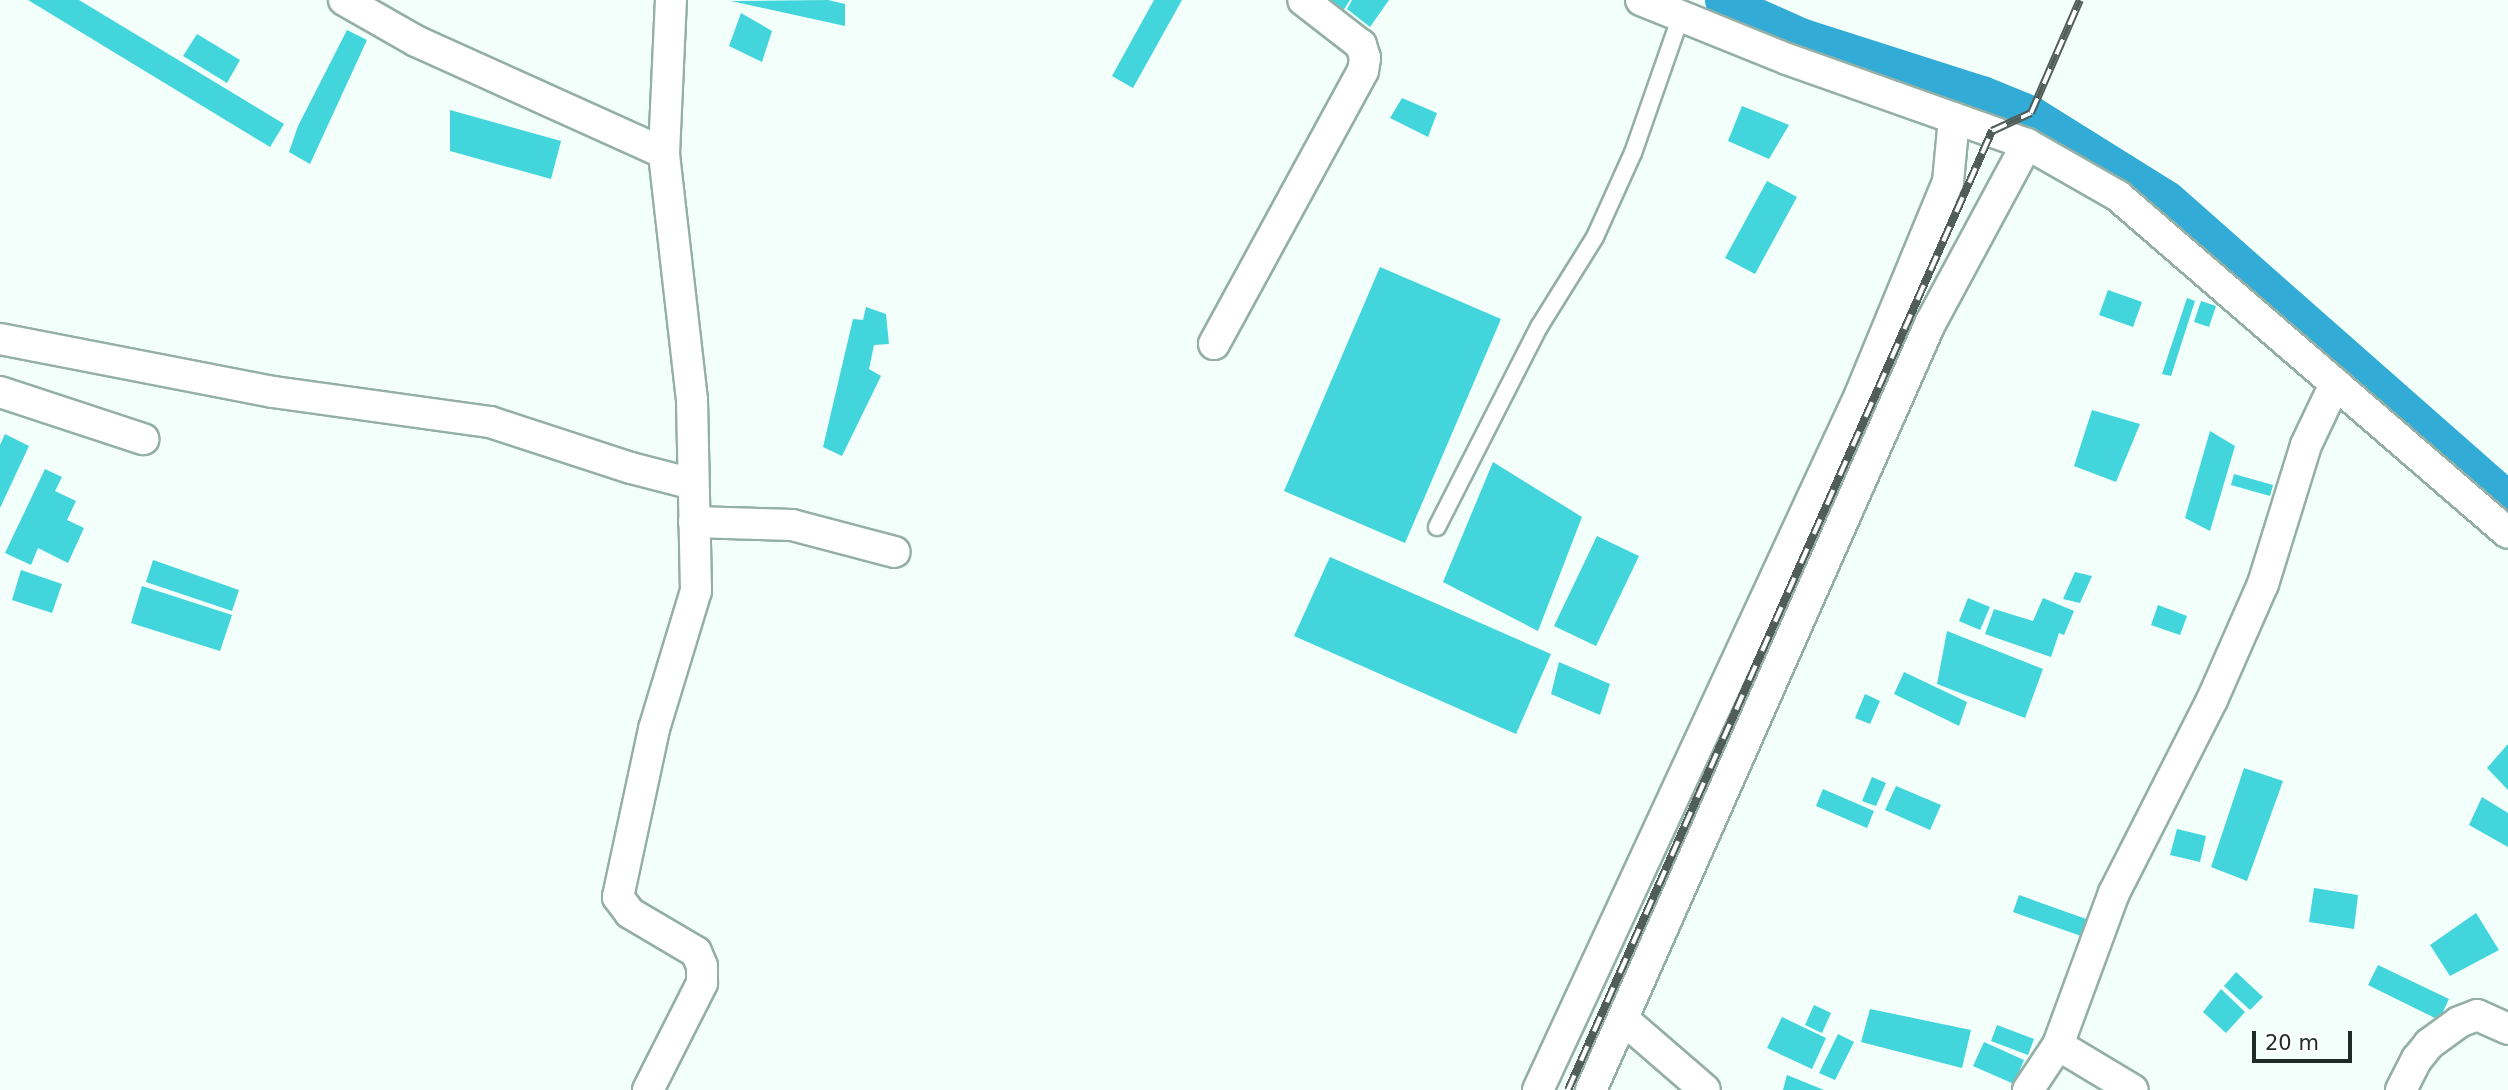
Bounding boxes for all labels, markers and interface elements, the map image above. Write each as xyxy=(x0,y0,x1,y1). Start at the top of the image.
scale bar xyxy=(2256,1016,2356,1060)
text: 20 m xyxy=(2265,1031,2319,1055)

